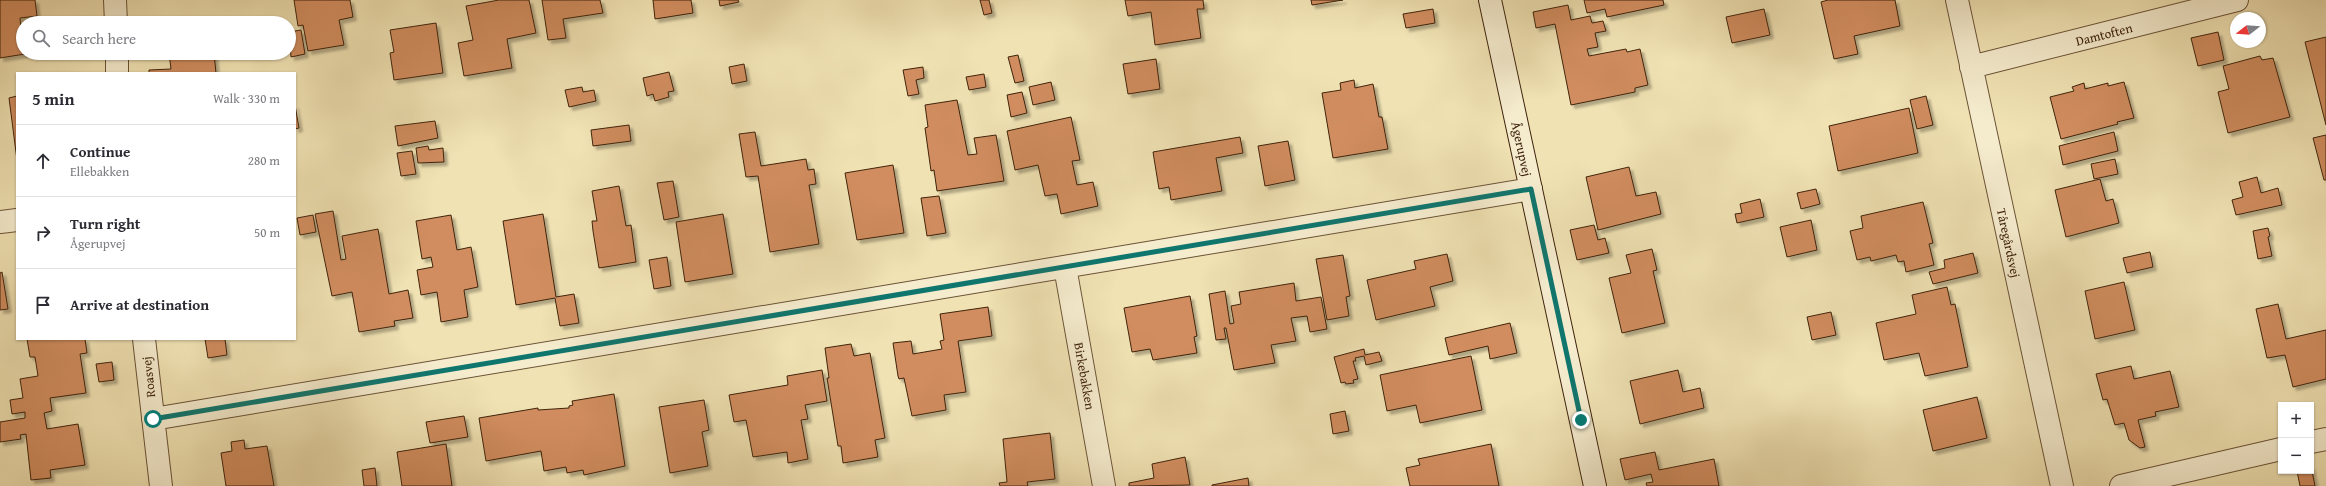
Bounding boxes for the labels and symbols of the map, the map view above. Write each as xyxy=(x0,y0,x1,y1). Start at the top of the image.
north arrow xyxy=(2230,12,2266,48)
street label: Damtoften xyxy=(2074,18,2135,51)
street label: Ågerupvej xyxy=(1506,120,1537,178)
street label: Tåregårdsvej xyxy=(1992,207,2025,280)
street label: Birkebakken xyxy=(1069,341,1100,412)
street label: Roasvej xyxy=(137,355,160,398)
route start xyxy=(144,410,162,428)
route end xyxy=(1572,411,1590,429)

